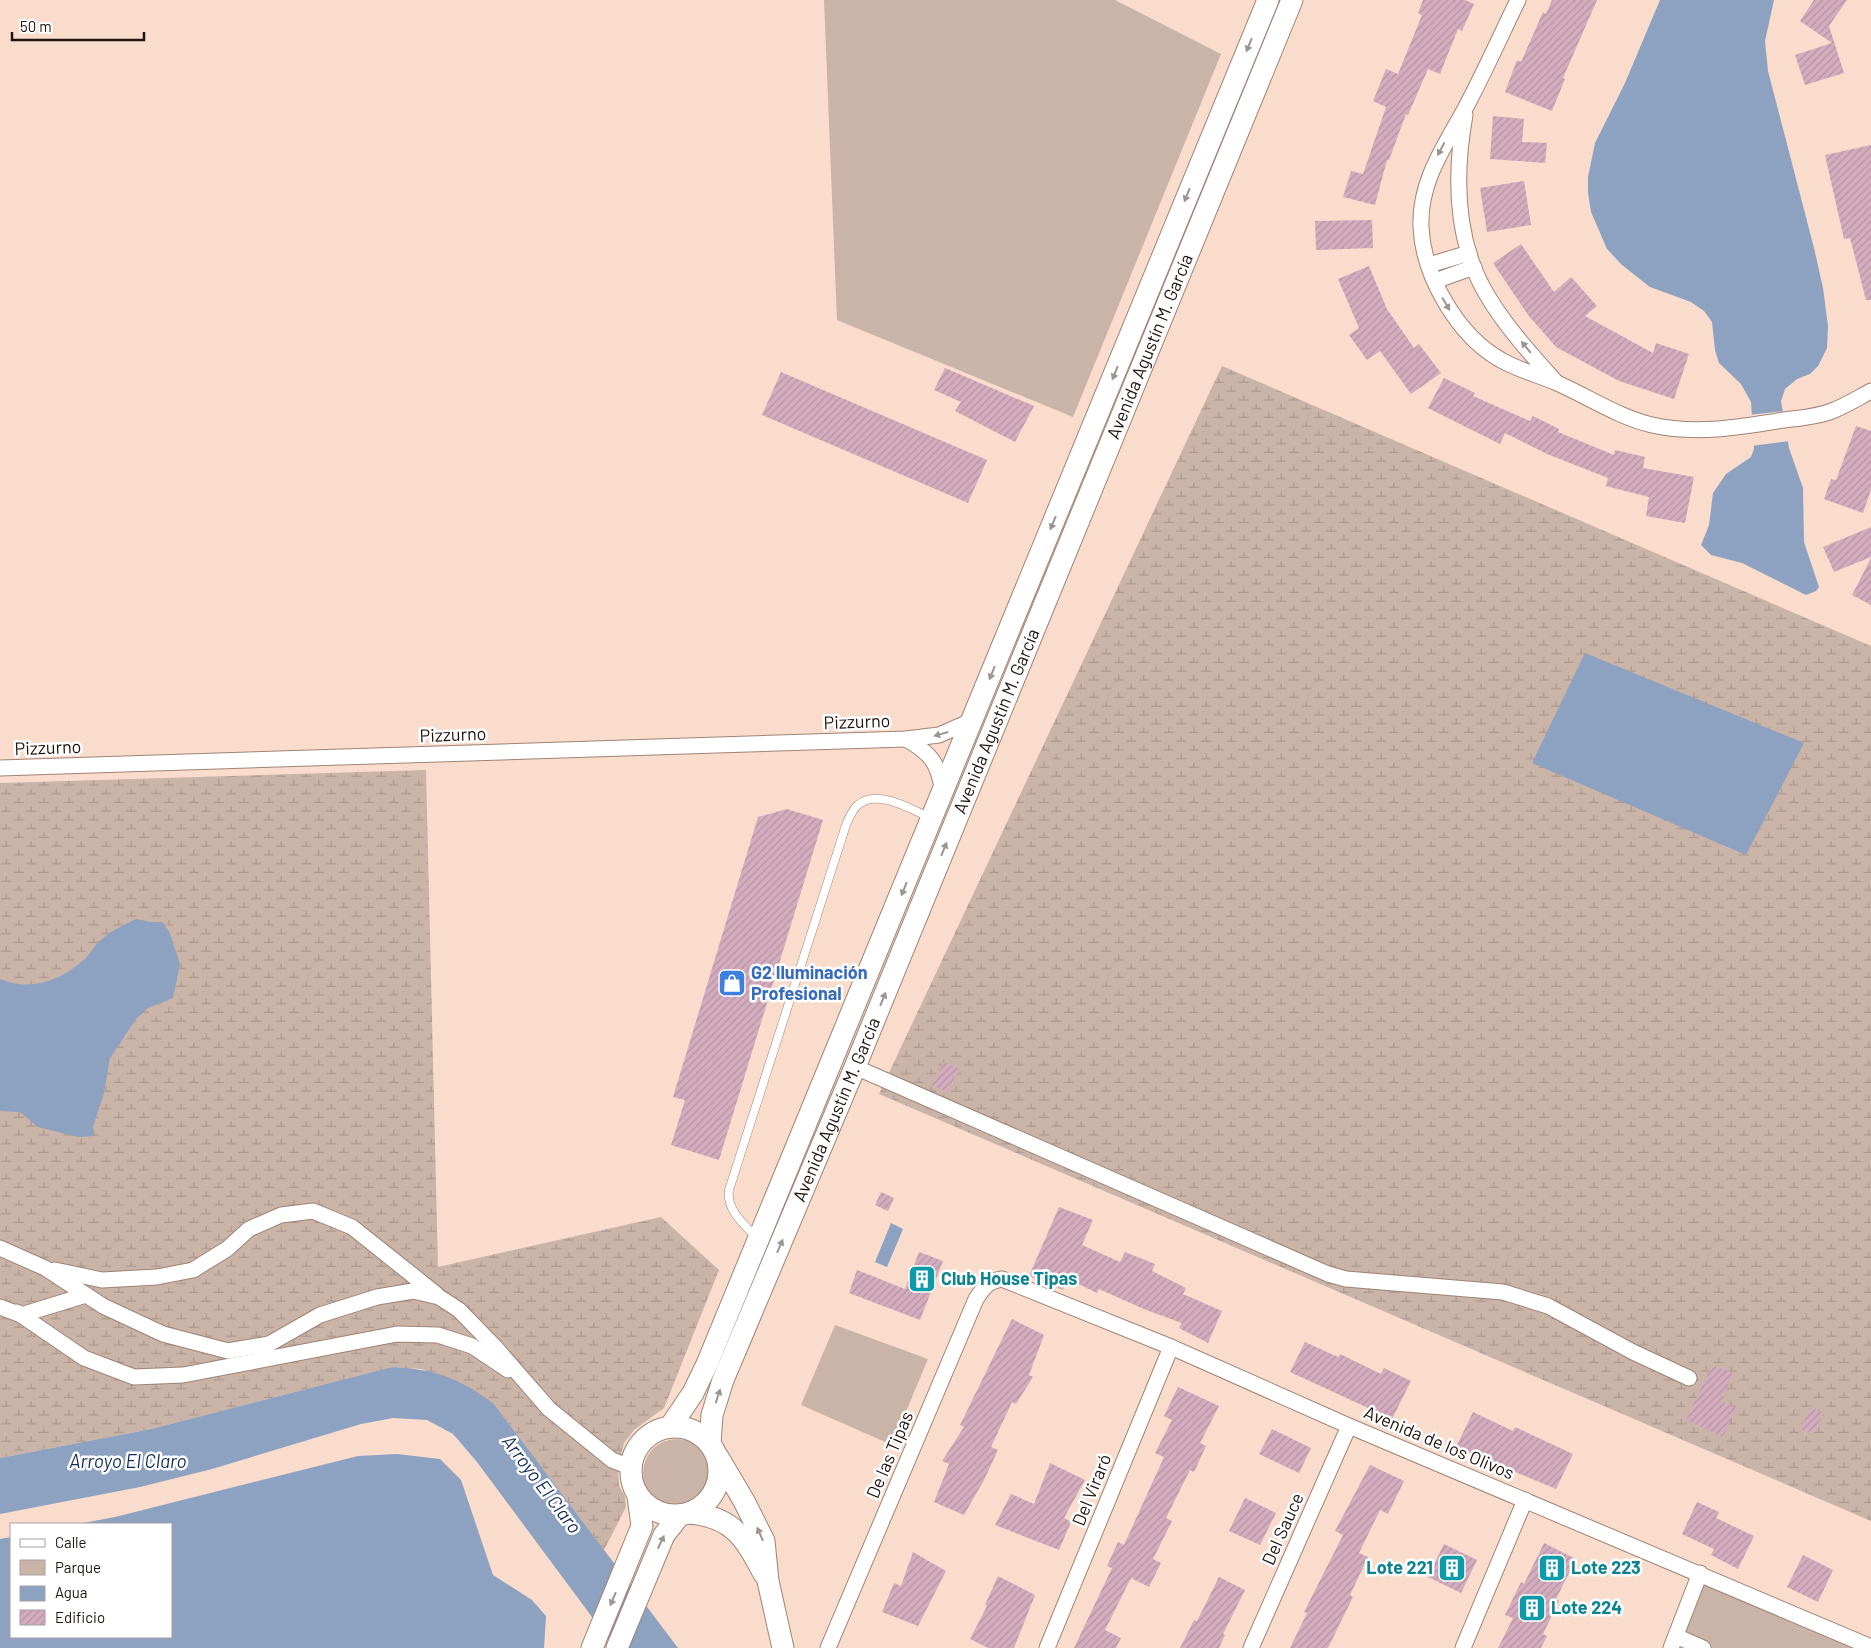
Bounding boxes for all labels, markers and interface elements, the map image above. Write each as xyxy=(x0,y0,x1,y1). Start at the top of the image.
scale bar xyxy=(12,10,145,42)
text: 50 m xyxy=(20,17,52,35)
one-way arrow xyxy=(1245,38,1253,52)
one-way arrow xyxy=(1437,142,1445,157)
one-way arrow xyxy=(1183,188,1191,202)
street label: Avenida Agustín M. García xyxy=(1101,250,1197,442)
one-way arrow xyxy=(1442,297,1451,310)
one-way arrow xyxy=(1521,341,1532,354)
one-way arrow xyxy=(1110,365,1118,380)
one-way arrow xyxy=(1049,516,1057,530)
street label: Avenida Agustín M. García xyxy=(948,625,1043,817)
one-way arrow xyxy=(988,666,995,681)
street label: Pizzurno xyxy=(823,709,891,733)
street label: Pizzurno xyxy=(419,722,487,746)
one-way arrow xyxy=(933,730,948,738)
street label: Pizzurno xyxy=(14,735,82,759)
one-way arrow xyxy=(941,842,949,856)
one-way arrow xyxy=(899,882,907,896)
place label: G2 Iluminación Profesional xyxy=(751,961,868,1004)
shop icon: G2 Iluminación Profesional xyxy=(717,968,747,998)
one-way arrow xyxy=(879,992,887,1006)
street label: Avenida Agustín M. García xyxy=(787,1014,884,1205)
one-way arrow xyxy=(776,1239,784,1253)
building icon: Club House Tipas xyxy=(907,1264,937,1294)
place label: Club House Tipas xyxy=(941,1267,1077,1289)
one-way arrow xyxy=(714,1388,722,1403)
street label: Avenida de los Olivos xyxy=(1361,1400,1518,1484)
street label: De las Tipas xyxy=(861,1408,917,1501)
water label: Arroyo El Claro xyxy=(498,1430,587,1537)
water label: Arroyo El Claro xyxy=(69,1449,187,1472)
street label: Del Viraró xyxy=(1067,1451,1115,1529)
street label: Del Sauce xyxy=(1256,1489,1308,1568)
legend xyxy=(10,1523,172,1638)
one-way arrow xyxy=(756,1527,764,1541)
text: Calle xyxy=(55,1533,87,1551)
one-way arrow xyxy=(657,1535,665,1549)
building icon: Lote 221 xyxy=(1437,1553,1467,1583)
building icon: Lote 223 xyxy=(1537,1553,1567,1583)
place label: Lote 221 xyxy=(1366,1556,1433,1578)
place label: Lote 223 xyxy=(1571,1556,1641,1578)
text: Parque xyxy=(55,1558,101,1576)
text: Agua xyxy=(55,1583,88,1601)
one-way arrow xyxy=(609,1592,617,1606)
building icon: Lote 224 xyxy=(1517,1593,1547,1623)
place label: Lote 224 xyxy=(1551,1596,1622,1618)
text: Edificio xyxy=(55,1608,105,1626)

